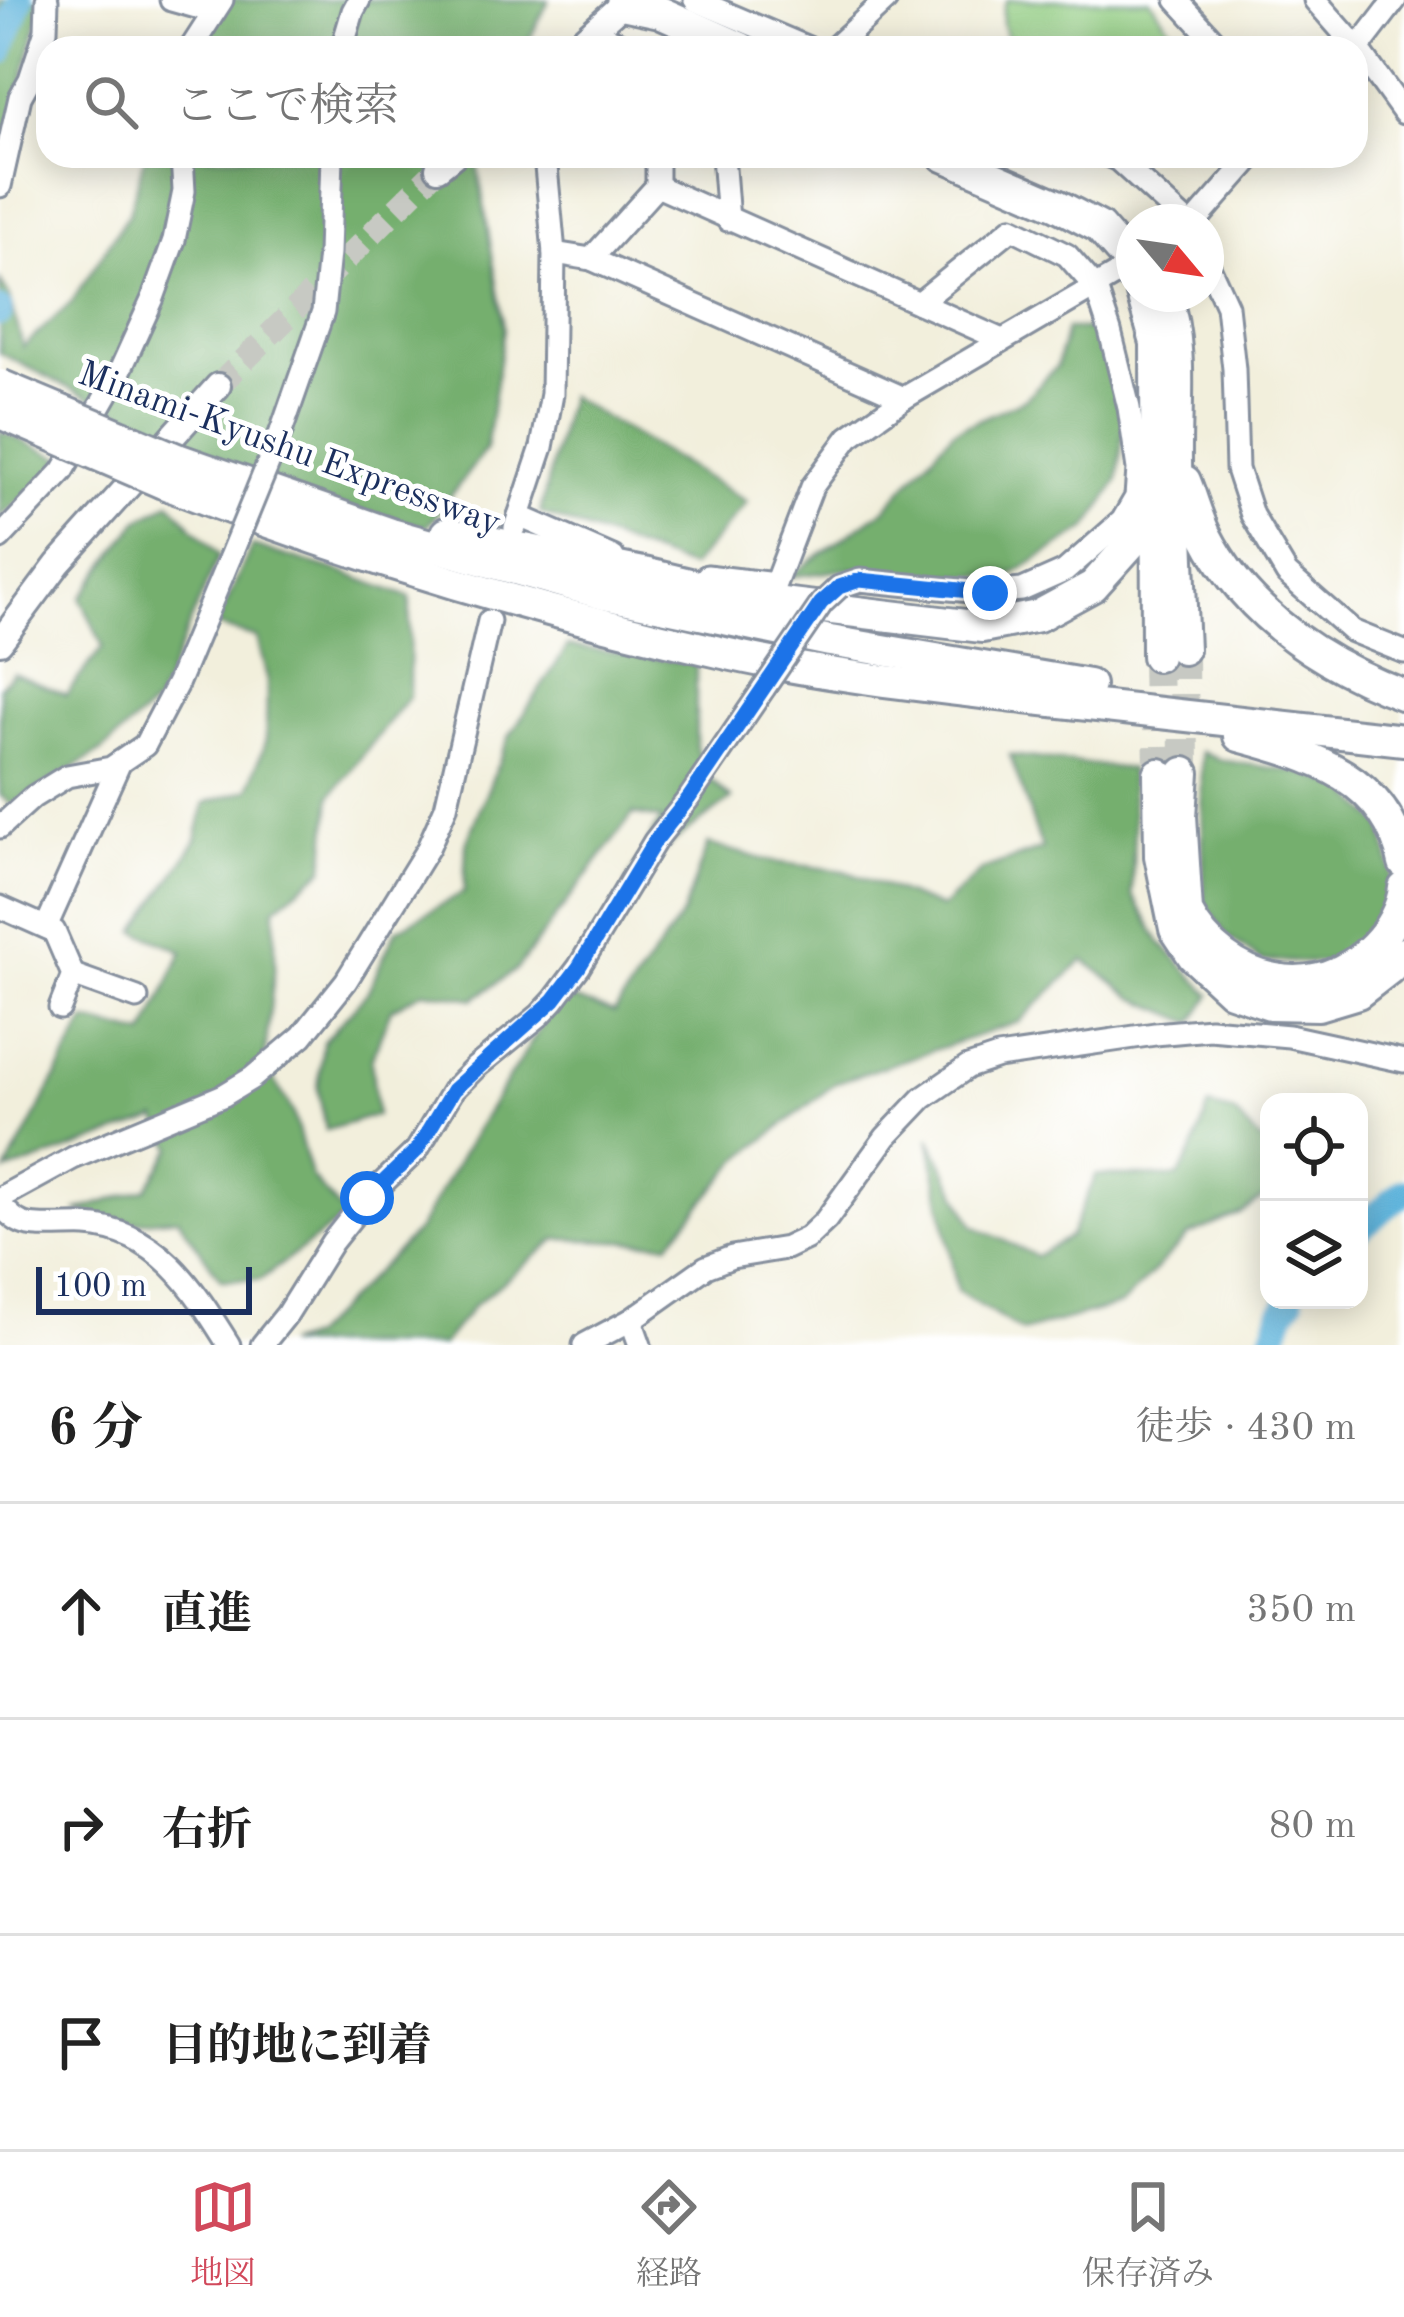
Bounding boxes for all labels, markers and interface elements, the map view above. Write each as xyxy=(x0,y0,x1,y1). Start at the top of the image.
search box xyxy=(36,36,1368,168)
icon: search xyxy=(78,69,144,135)
text: ここで検索 xyxy=(174,86,399,131)
north arrow xyxy=(1116,204,1224,312)
street label: Minami-Kyushu Expressway xyxy=(73,357,505,543)
route end xyxy=(963,566,1017,620)
map controls xyxy=(1260,1093,1368,1309)
button: locate xyxy=(1260,1093,1368,1201)
route start xyxy=(340,1171,394,1225)
button: layers xyxy=(1260,1201,1368,1309)
scale bar xyxy=(36,1261,252,1314)
text: 100 m xyxy=(54,1271,147,1304)
text: 6 分 xyxy=(48,1405,143,1456)
text: 徒歩 · 430 m xyxy=(1135,1409,1356,1448)
icon: ahead xyxy=(48,1578,114,1644)
text: 350 m xyxy=(1246,1591,1356,1630)
text: 直進 xyxy=(162,1594,252,1639)
icon: right xyxy=(48,1794,114,1860)
text: 80 m xyxy=(1269,1807,1356,1846)
text: 右折 xyxy=(162,1810,252,1855)
icon: arrive xyxy=(48,2010,114,2076)
text: 目的地に到着 xyxy=(162,2026,432,2071)
tab: 地図 xyxy=(190,2174,256,2296)
tab: 経路 xyxy=(636,2174,702,2296)
tab: 保存済み xyxy=(1082,2174,1214,2296)

